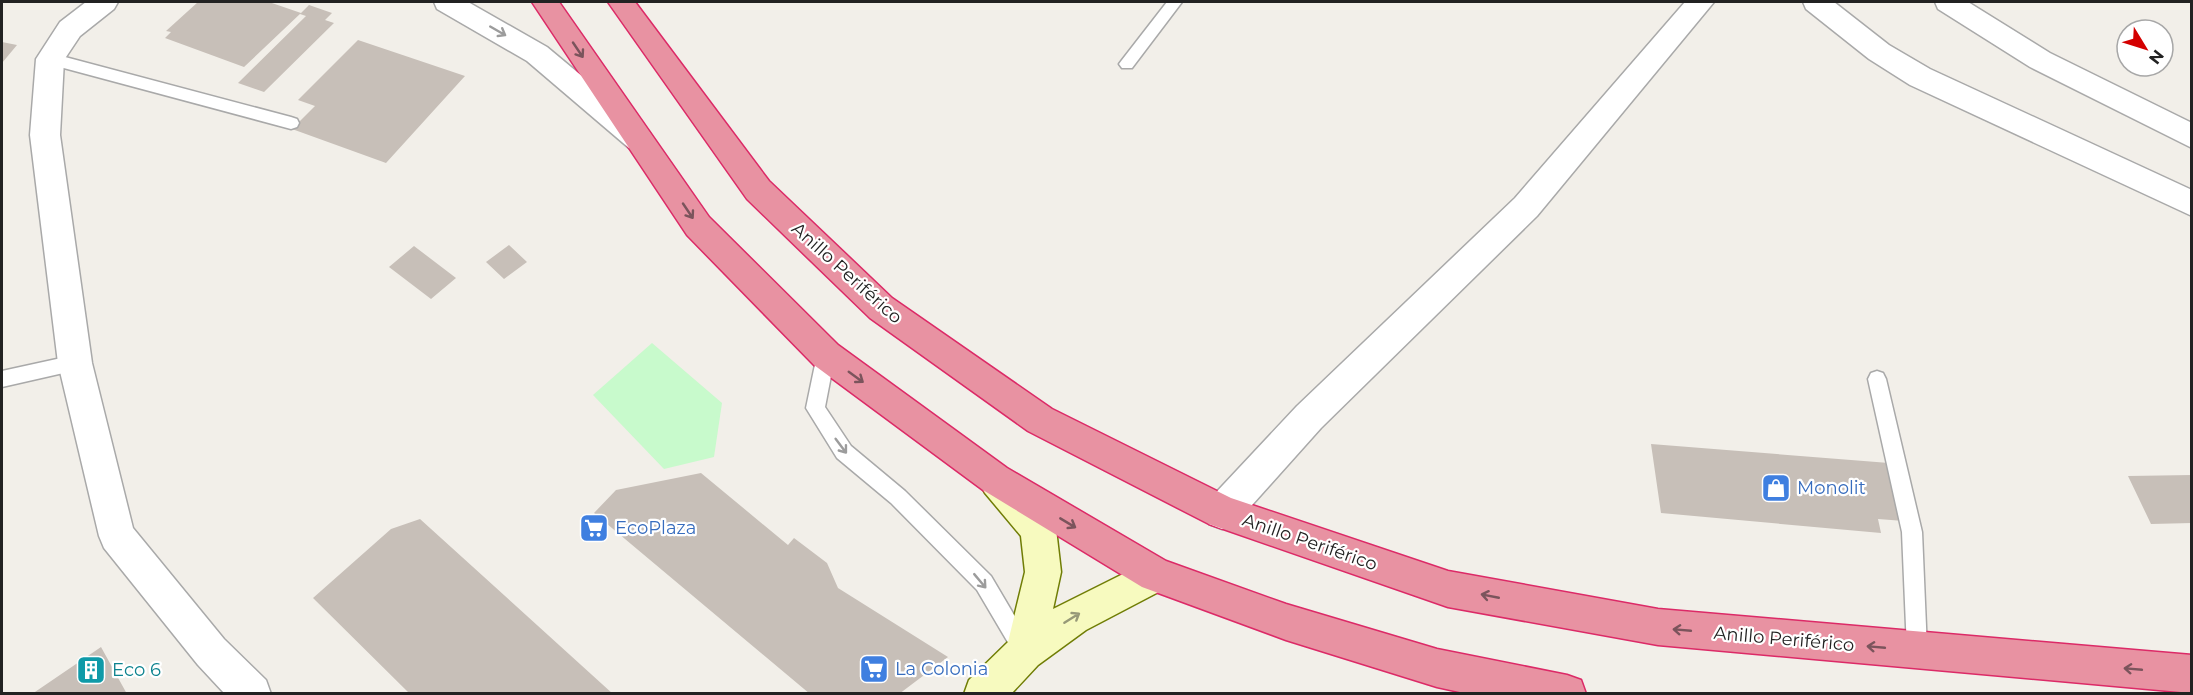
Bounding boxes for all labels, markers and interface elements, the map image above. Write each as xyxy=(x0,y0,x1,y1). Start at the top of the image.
north arrow xyxy=(2115,18,2175,78)
one-way arrow xyxy=(488,26,506,37)
one-way arrow xyxy=(572,41,584,58)
text: N xyxy=(2145,46,2168,68)
one-way arrow xyxy=(682,203,694,219)
street label: Anillo Periférico xyxy=(787,218,907,328)
one-way arrow xyxy=(848,370,864,383)
one-way arrow xyxy=(834,438,847,454)
shop icon: Monolit xyxy=(1760,472,1792,504)
place label: Monolit xyxy=(1797,477,1866,499)
street label: Anillo Periférico xyxy=(1240,509,1380,575)
supermarket icon: EcoPlaza xyxy=(578,512,610,544)
place label: EcoPlaza xyxy=(615,517,696,539)
one-way arrow xyxy=(1059,518,1076,530)
one-way arrow xyxy=(974,573,987,589)
one-way arrow xyxy=(1481,590,1500,601)
one-way arrow xyxy=(1063,611,1080,623)
street label: Anillo Periférico xyxy=(1713,622,1855,656)
one-way arrow xyxy=(1673,624,1692,635)
one-way arrow xyxy=(1867,641,1887,652)
supermarket icon: La Colonia xyxy=(858,653,890,685)
building icon: Eco 6 xyxy=(75,654,107,686)
place label: La Colonia xyxy=(895,658,988,680)
place label: Eco 6 xyxy=(112,659,161,681)
one-way arrow xyxy=(2124,663,2144,674)

